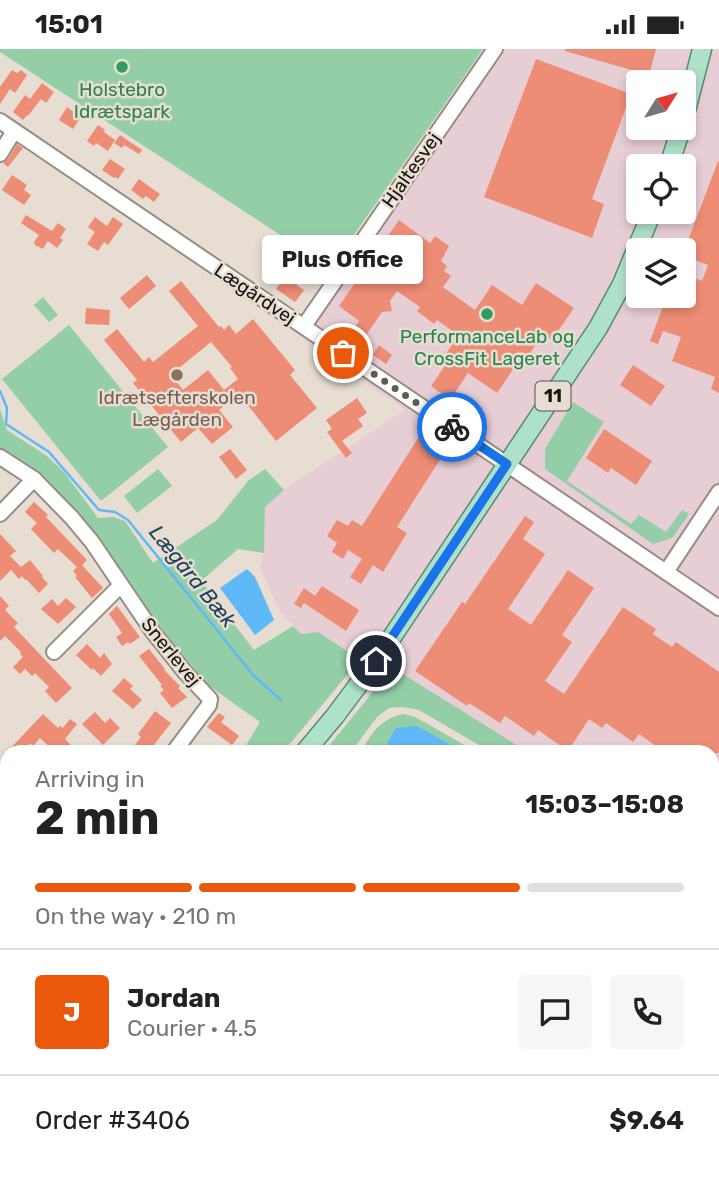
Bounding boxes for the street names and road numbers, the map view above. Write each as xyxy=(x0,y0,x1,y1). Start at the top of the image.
street label: Hjaltesvej xyxy=(377,128,445,212)
street label: Lægårdvej xyxy=(210,258,300,330)
road number: 11 xyxy=(536,381,570,411)
street label: Snerlevej xyxy=(136,613,206,691)

